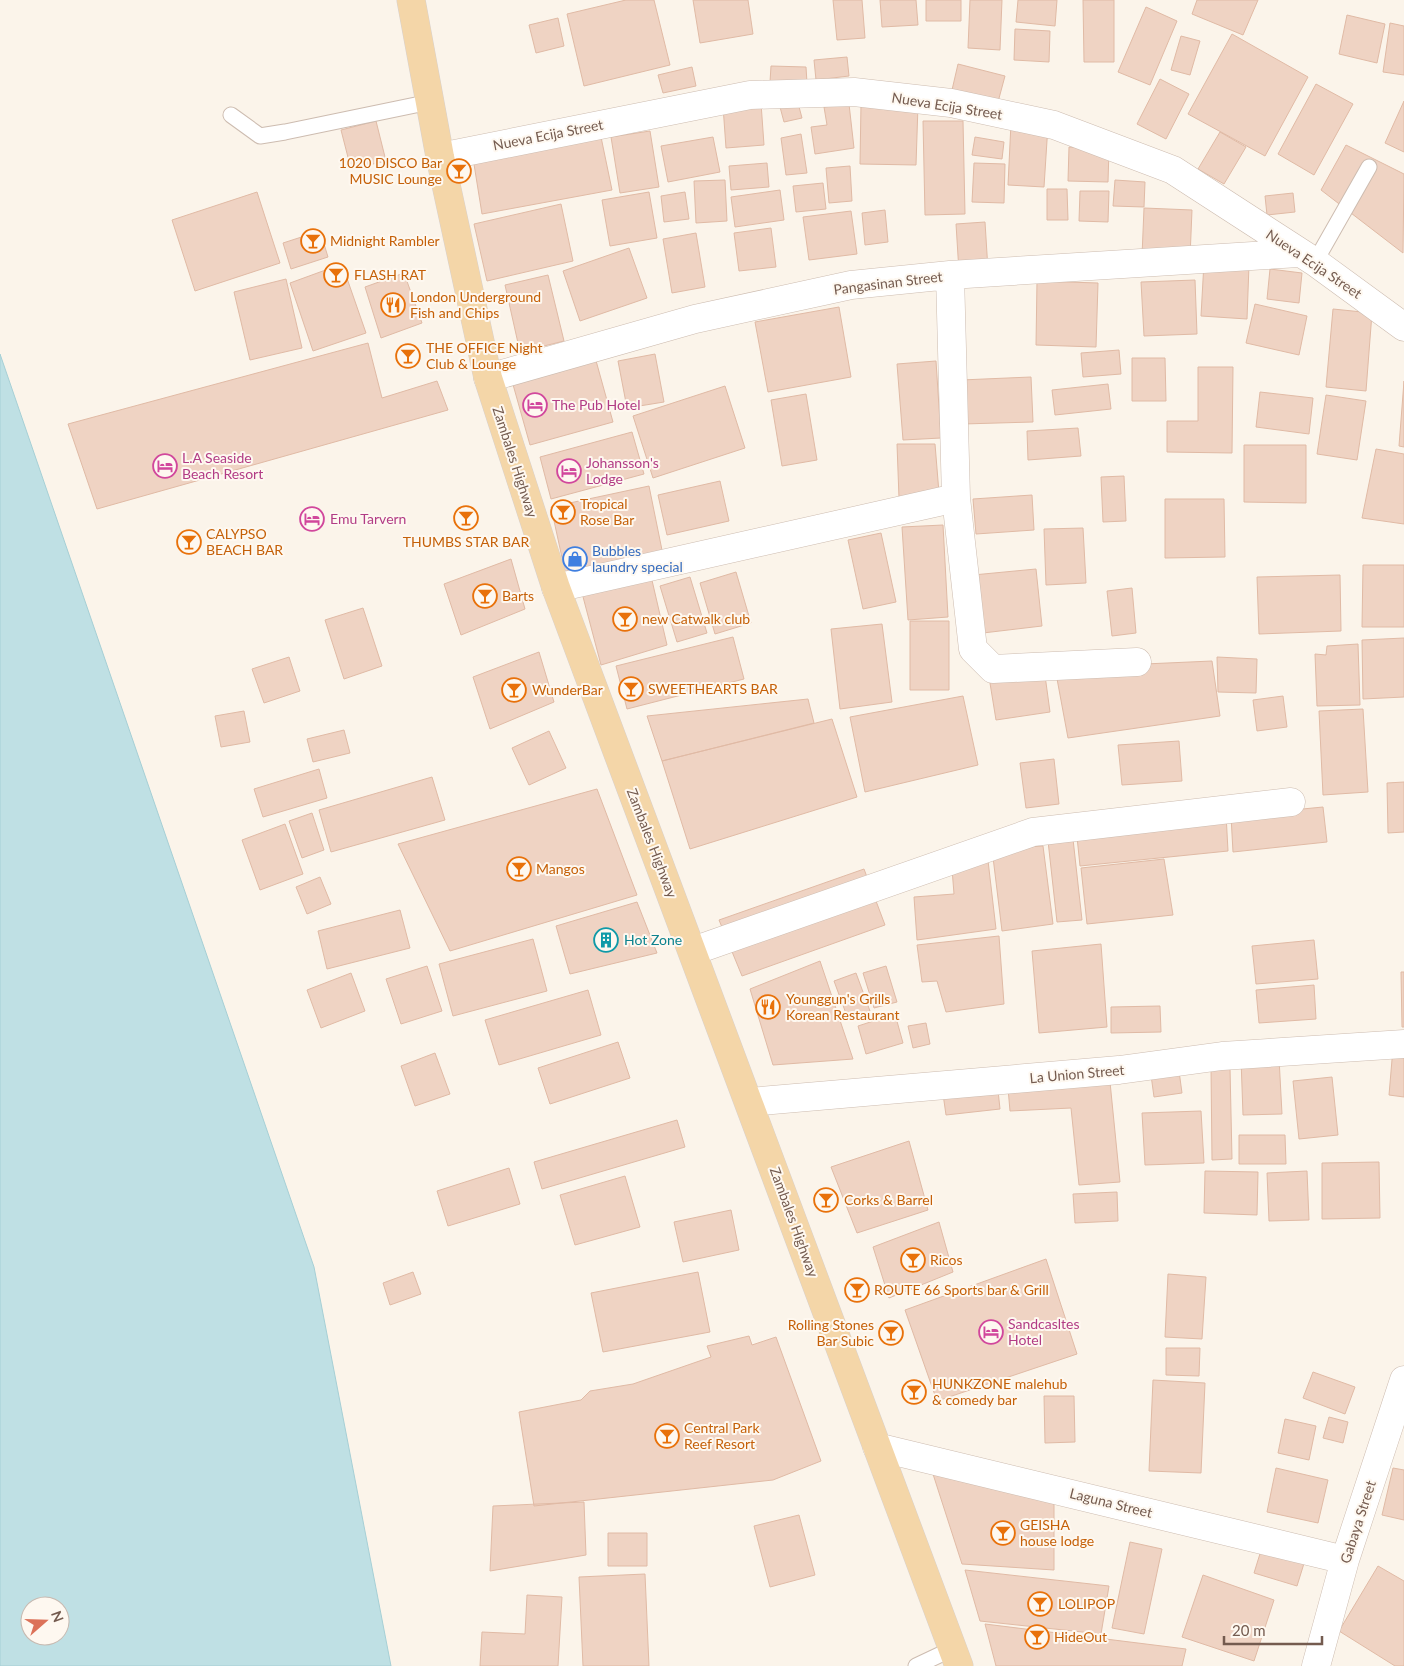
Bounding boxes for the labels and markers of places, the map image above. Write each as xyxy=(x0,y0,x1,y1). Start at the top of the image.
place label: 1020 DISCO Bar MUSIC Lounge xyxy=(339,154,442,187)
bar icon: 1020 DISCO Bar MUSIC Lounge xyxy=(446,158,472,184)
bar icon: Midnight Rambler xyxy=(300,228,326,254)
place label: Midnight Rambler xyxy=(330,232,440,249)
bar icon: FLASH RAT xyxy=(323,262,349,288)
place label: FLASH RAT xyxy=(354,266,427,283)
place label: London Underground Fish and Chips xyxy=(410,288,541,321)
restaurant icon: London Underground Fish and Chips xyxy=(380,292,406,318)
place label: THE OFFICE Night Club & Lounge xyxy=(426,339,543,372)
bar icon: THE OFFICE Night Club & Lounge xyxy=(395,343,421,369)
hotel icon: The Pub Hotel xyxy=(522,392,548,418)
place label: The Pub Hotel xyxy=(552,396,640,413)
place label: L.A Seaside Beach Resort xyxy=(182,449,263,482)
hotel icon: L.A Seaside Beach Resort xyxy=(152,453,178,479)
place label: Johansson's Lodge xyxy=(586,454,659,487)
hotel icon: Johansson's Lodge xyxy=(556,458,582,484)
place label: Tropical Rose Bar xyxy=(580,495,634,528)
bar icon: Tropical Rose Bar xyxy=(550,499,576,525)
bar icon: THUMBS STAR BAR xyxy=(453,505,479,531)
hotel icon: Emu Tarvern xyxy=(299,506,325,532)
place label: Emu Tarvern xyxy=(330,510,406,527)
place label: CALYPSO BEACH BAR xyxy=(206,525,283,558)
bar icon: CALYPSO BEACH BAR xyxy=(176,529,202,555)
place label: THUMBS STAR BAR xyxy=(403,533,529,550)
place label: Bubbles laundry special xyxy=(592,542,683,575)
shop icon: Bubbles laundry special xyxy=(562,546,588,572)
bar icon: Barts xyxy=(472,583,498,609)
place label: Barts xyxy=(502,587,534,604)
bar icon: new Catwalk club xyxy=(612,606,638,632)
place label: new Catwalk club xyxy=(642,610,750,627)
bar icon: SWEETHEARTS BAR xyxy=(618,676,644,702)
bar icon: WunderBar xyxy=(501,677,527,703)
place label: SWEETHEARTS BAR xyxy=(648,680,778,697)
place label: WunderBar xyxy=(532,681,603,698)
bar icon: Mangos xyxy=(506,856,532,882)
place label: Mangos xyxy=(536,860,585,877)
building icon: Hot Zone xyxy=(593,927,619,953)
place label: Hot Zone xyxy=(624,931,682,948)
place label: Younggun's Grills Korean Restaurant xyxy=(786,990,899,1023)
restaurant icon: Younggun's Grills Korean Restaurant xyxy=(755,994,781,1020)
bar icon: Corks & Barrel xyxy=(813,1187,839,1213)
place label: Corks & Barrel xyxy=(844,1191,933,1208)
bar icon: Ricos xyxy=(900,1247,926,1273)
place label: Ricos xyxy=(930,1251,963,1268)
bar icon: ROUTE 66 Sports bar & Grill xyxy=(844,1277,870,1303)
place label: ROUTE 66 Sports bar & Grill xyxy=(874,1281,1049,1298)
place label: Sandcasltes Hotel xyxy=(1008,1315,1080,1348)
place label: Rolling Stones Bar Subic xyxy=(788,1316,874,1349)
hotel icon: Sandcasltes Hotel xyxy=(978,1319,1004,1345)
bar icon: Rolling Stones Bar Subic xyxy=(878,1320,904,1346)
place label: HUNKZONE malehub & comedy bar xyxy=(932,1375,1067,1408)
bar icon: HUNKZONE malehub & comedy bar xyxy=(901,1379,927,1405)
place label: Central Park Reef Resort xyxy=(684,1419,760,1452)
bar icon: Central Park Reef Resort xyxy=(654,1423,680,1449)
place label: GEISHA house lodge xyxy=(1020,1516,1094,1549)
bar icon: GEISHA house lodge xyxy=(990,1520,1016,1546)
bar icon: LOLIPOP xyxy=(1027,1591,1053,1617)
place label: LOLIPOP xyxy=(1058,1595,1115,1612)
bar icon: HideOut xyxy=(1024,1624,1050,1650)
place label: HideOut xyxy=(1054,1628,1107,1645)

